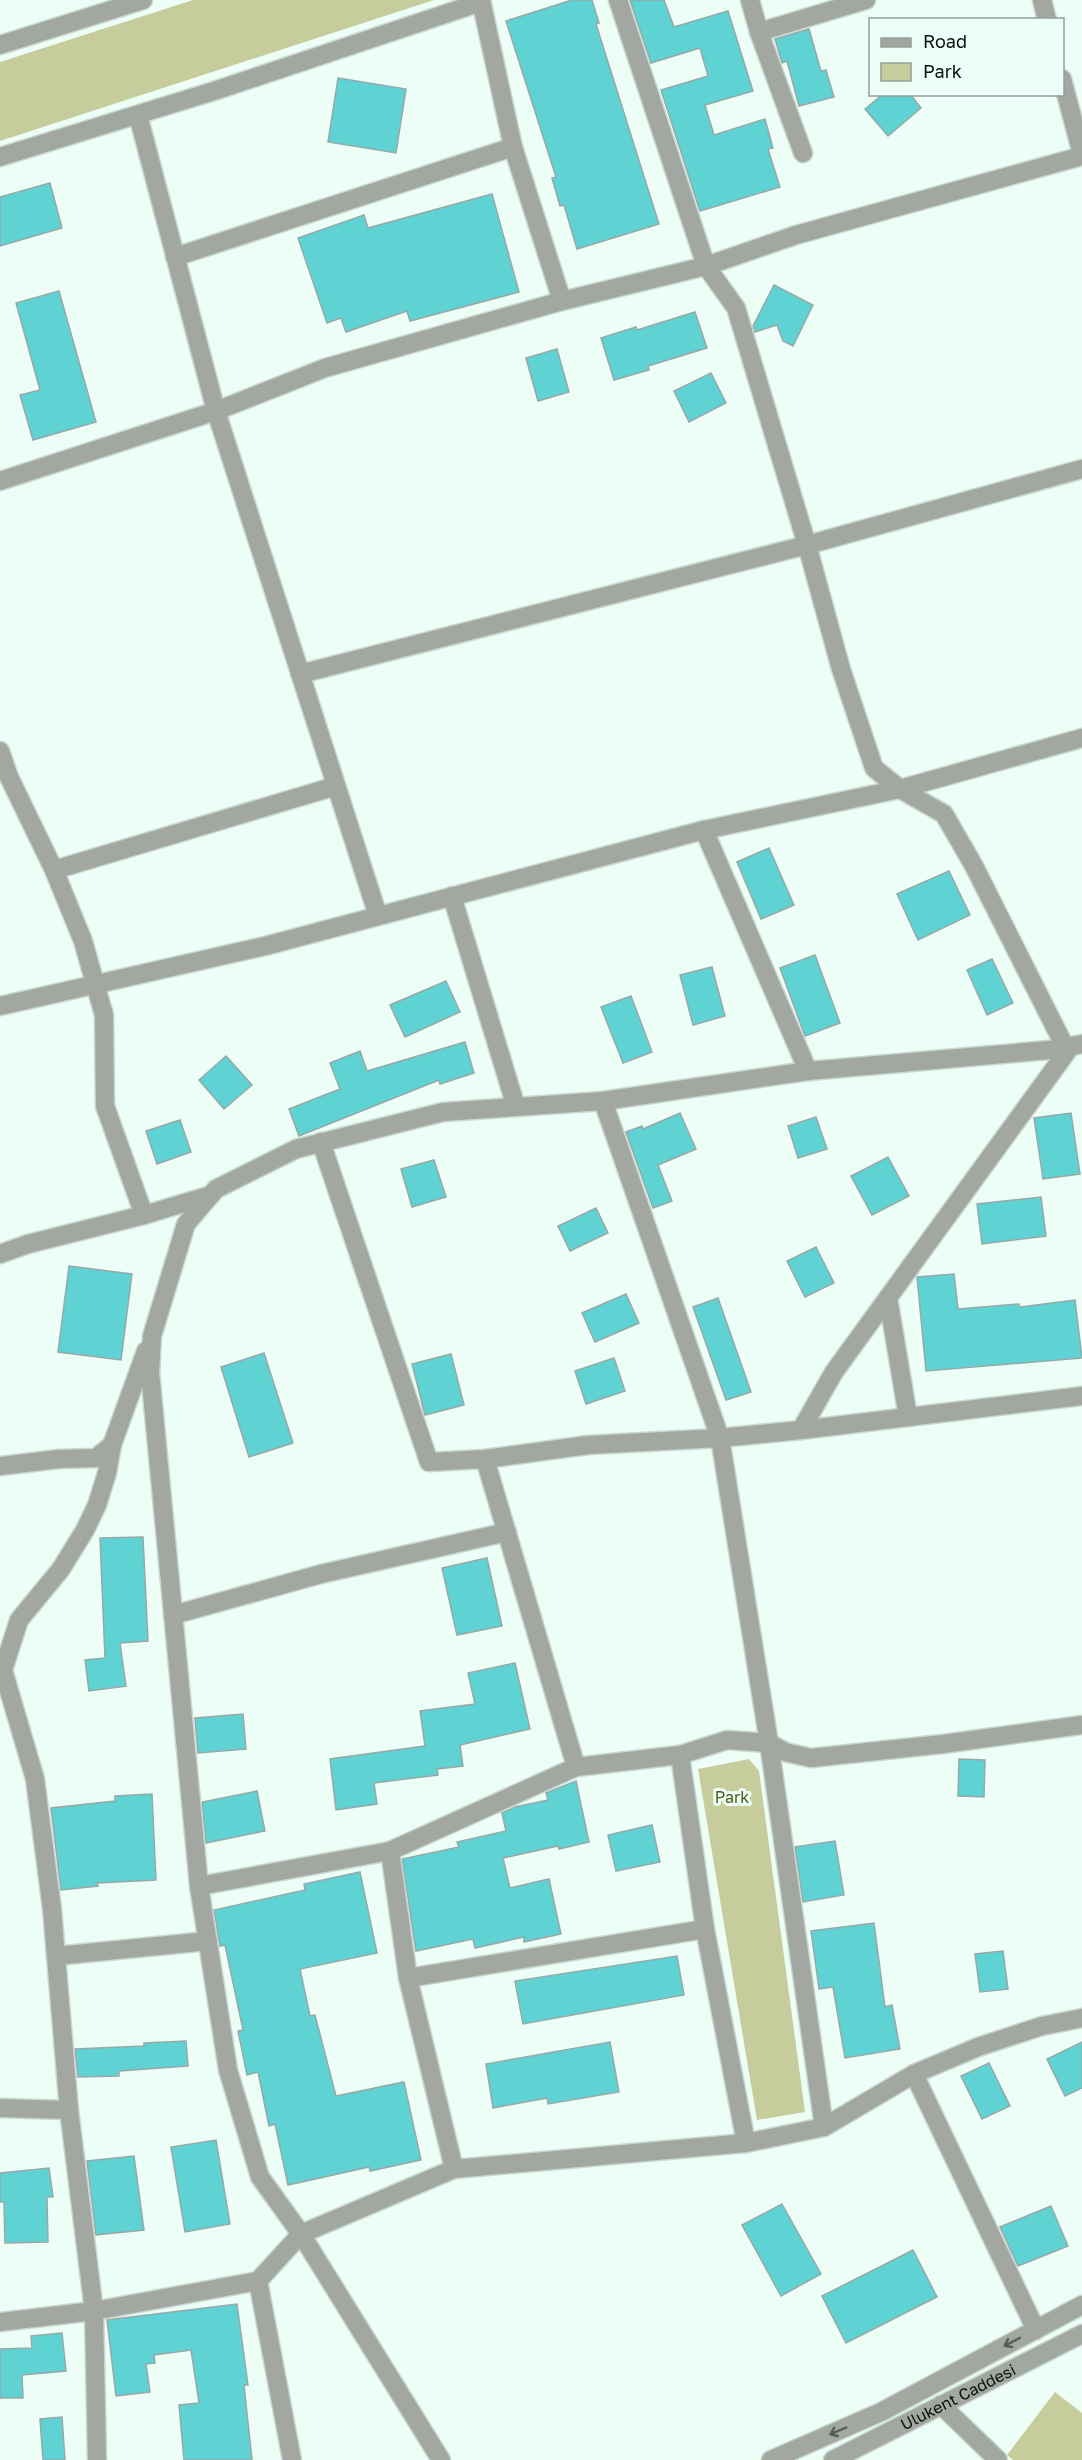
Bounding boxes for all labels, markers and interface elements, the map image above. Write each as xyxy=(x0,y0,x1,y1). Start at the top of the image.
legend xyxy=(869,18,1064,96)
text: Road xyxy=(923,30,967,52)
text: Park xyxy=(923,60,962,82)
park label: Park xyxy=(715,1787,749,1807)
one-way arrow xyxy=(1004,2336,1021,2348)
street label: Ulukent Caddesi xyxy=(897,2359,1019,2434)
one-way arrow xyxy=(830,2426,848,2437)

